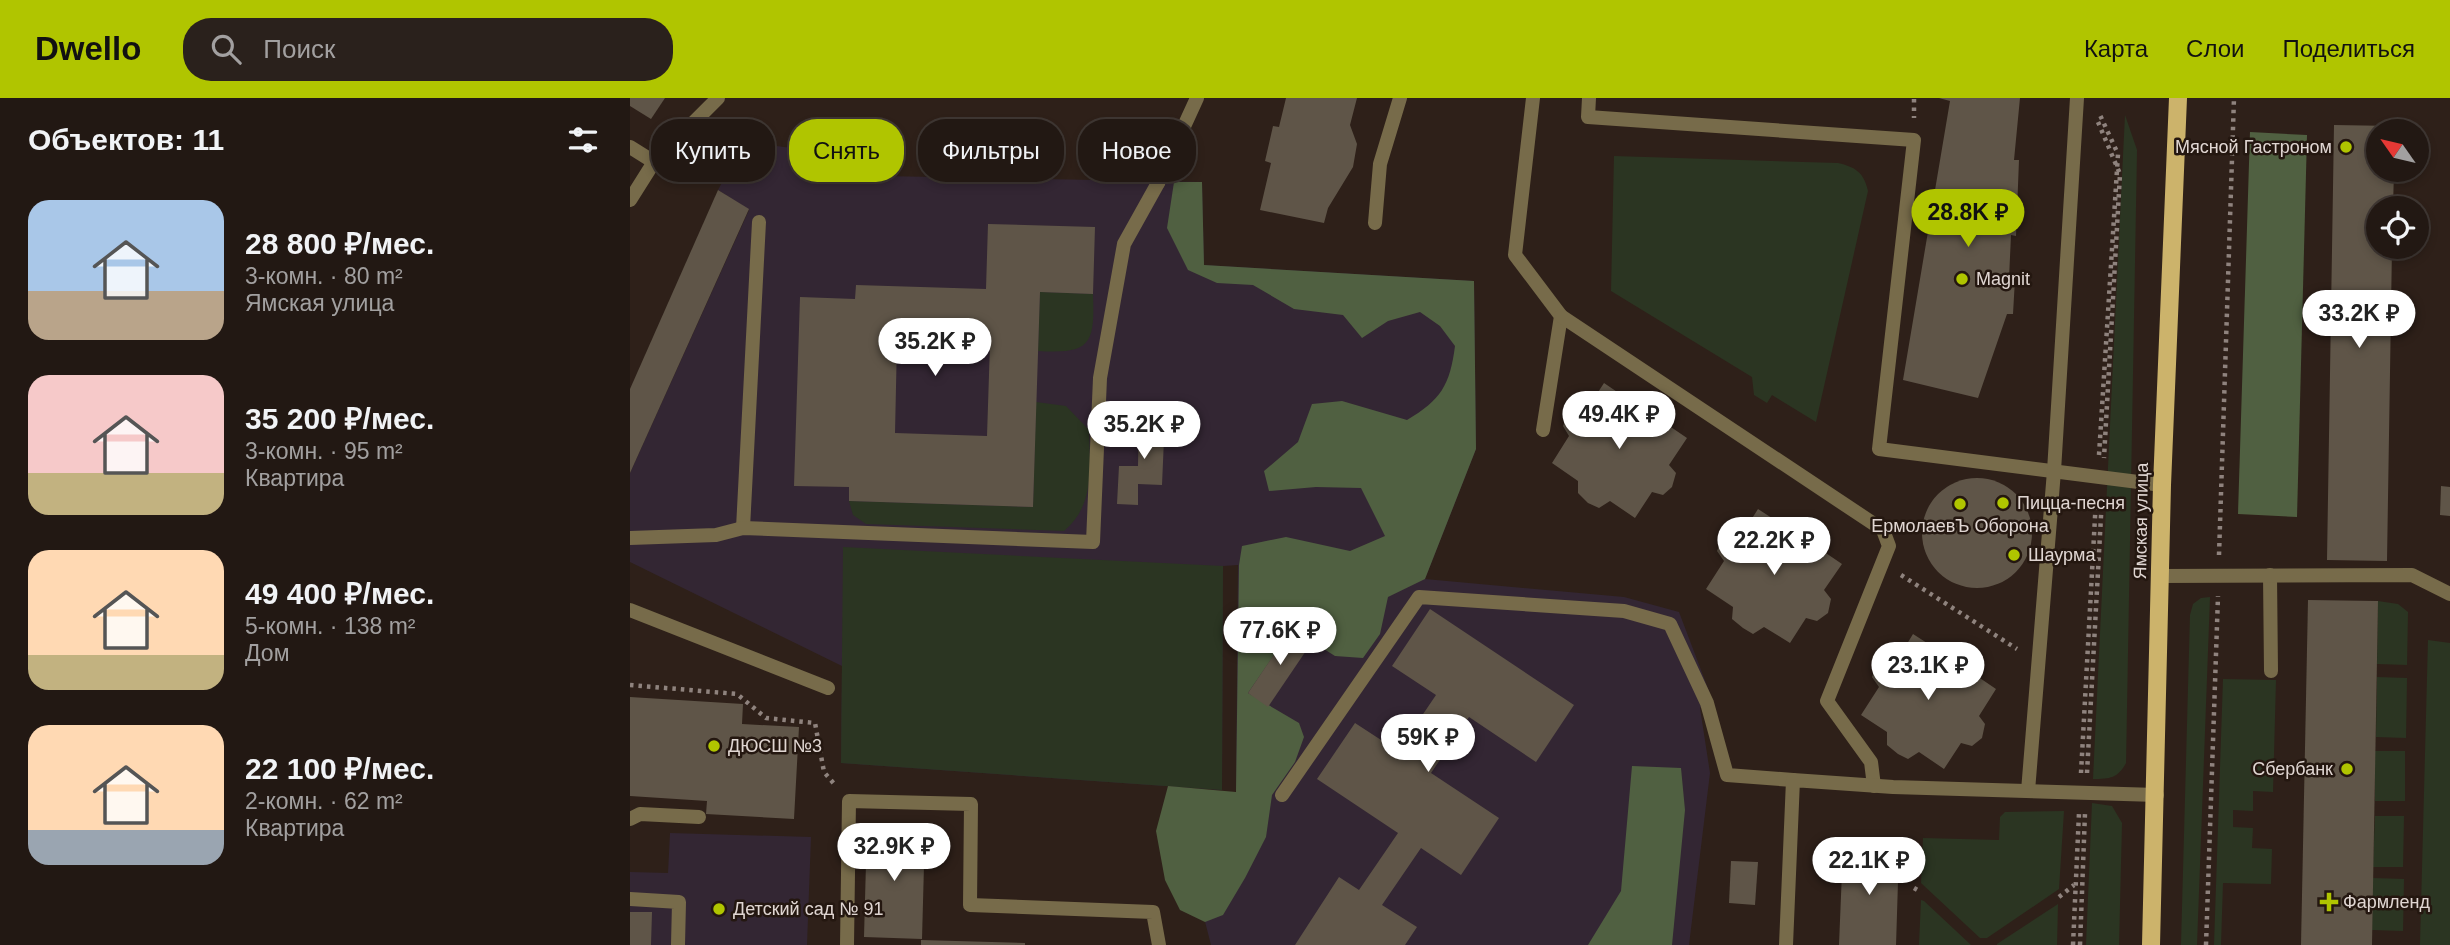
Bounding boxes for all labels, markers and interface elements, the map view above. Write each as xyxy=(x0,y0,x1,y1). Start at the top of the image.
search box xyxy=(183,18,673,81)
text: Dwello xyxy=(35,30,141,67)
icon: search xyxy=(207,30,245,68)
text: Поиск xyxy=(263,34,335,64)
text: Карта xyxy=(2084,35,2148,62)
text: Слои xyxy=(2186,35,2244,62)
text: Поделиться xyxy=(2282,35,2415,62)
chip: Купить xyxy=(651,119,775,182)
chip: Снять xyxy=(789,119,904,182)
chip: Фильтры xyxy=(918,119,1064,182)
chip: Новое xyxy=(1078,119,1196,182)
north arrow xyxy=(2366,119,2429,182)
map controls xyxy=(2366,119,2429,259)
icon: filters xyxy=(564,121,602,159)
text: Объектов: 11 xyxy=(28,123,224,156)
place label: Мясной Гастроном xyxy=(2175,137,2332,157)
marker: Мясной Гастроном xyxy=(2338,139,2354,155)
pin: 28.8K ₽ xyxy=(1903,190,2033,249)
button: locate xyxy=(2366,196,2429,259)
text: 28.8K ₽ xyxy=(1927,199,2009,225)
text: 28 800 ₽/мес. xyxy=(245,227,434,260)
icon: home xyxy=(84,228,168,312)
text: 3-комн. · 80 m² xyxy=(245,263,403,289)
place label: Magnit xyxy=(1976,269,2030,289)
marker: Magnit xyxy=(1954,271,1970,287)
text: Ямская улица xyxy=(245,290,394,316)
pin: 33.2K ₽ xyxy=(2294,290,2424,350)
text: 33.2K ₽ xyxy=(2318,300,2400,326)
pin: 35.2K ₽ xyxy=(870,318,1000,378)
text: 35.2K ₽ xyxy=(894,328,976,354)
pin: 49.4K ₽ xyxy=(1554,392,1684,451)
text: 49.4K ₽ xyxy=(1578,401,1660,427)
text: 35 200 ₽/мес. xyxy=(245,402,434,435)
pin: 35.2K ₽ xyxy=(1079,402,1209,461)
icon: home xyxy=(84,403,168,487)
text: 35.2K ₽ xyxy=(1103,411,1185,437)
text: 3-комн. · 95 m² xyxy=(245,438,403,464)
street label: Ямская улица xyxy=(2130,461,2152,580)
text: Квартира xyxy=(245,465,344,491)
place label: Пицца-песня xyxy=(2017,493,2125,513)
marker: Пицца-песня xyxy=(1995,495,2011,511)
marker: ЕрмолаевЪ Оборона xyxy=(1952,496,1968,512)
place label: ЕрмолаевЪ Оборона xyxy=(1871,516,2050,536)
pin: 22.2K ₽ xyxy=(1709,518,1839,577)
text: 22.2K ₽ xyxy=(1733,527,1815,553)
place label: Шаурма xyxy=(2028,545,2096,565)
marker: Шаурма xyxy=(2006,547,2022,563)
text: 49 400 ₽/мес. xyxy=(245,577,434,610)
icon: home xyxy=(84,578,168,662)
pin: 77.6K ₽ xyxy=(1215,608,1345,667)
text: 5-комн. · 138 m² xyxy=(245,613,416,639)
text: 77.6K ₽ xyxy=(1239,617,1321,643)
text: Дом xyxy=(245,640,289,666)
pin: 23.1K ₽ xyxy=(1863,642,1993,702)
text: 23.1K ₽ xyxy=(1887,652,1969,678)
pin: 59K ₽ xyxy=(1379,714,1477,774)
text: 59K ₽ xyxy=(1397,724,1459,750)
place label: ДЮСШ №3 xyxy=(728,736,822,756)
marker: ДЮСШ №3 xyxy=(706,738,722,754)
text: 22 100 ₽/мес. xyxy=(245,752,434,785)
icon: home xyxy=(84,753,168,837)
place label: Сбербанк xyxy=(2252,759,2333,779)
marker: Сбербанк xyxy=(2339,761,2355,777)
text: 2-комн. · 62 m² xyxy=(245,788,403,814)
text: Квартира xyxy=(245,815,344,841)
pin: 32.9K ₽ xyxy=(829,824,959,883)
text: 32.9K ₽ xyxy=(853,833,935,859)
pin: 22.1K ₽ xyxy=(1804,838,1934,897)
text: 22.1K ₽ xyxy=(1828,847,1910,873)
place label: Фармленд xyxy=(2343,892,2431,912)
marker: Фармленд xyxy=(2321,894,2337,910)
place label: Детский сад № 91 xyxy=(733,899,883,919)
marker: Детский сад № 91 xyxy=(711,901,727,917)

